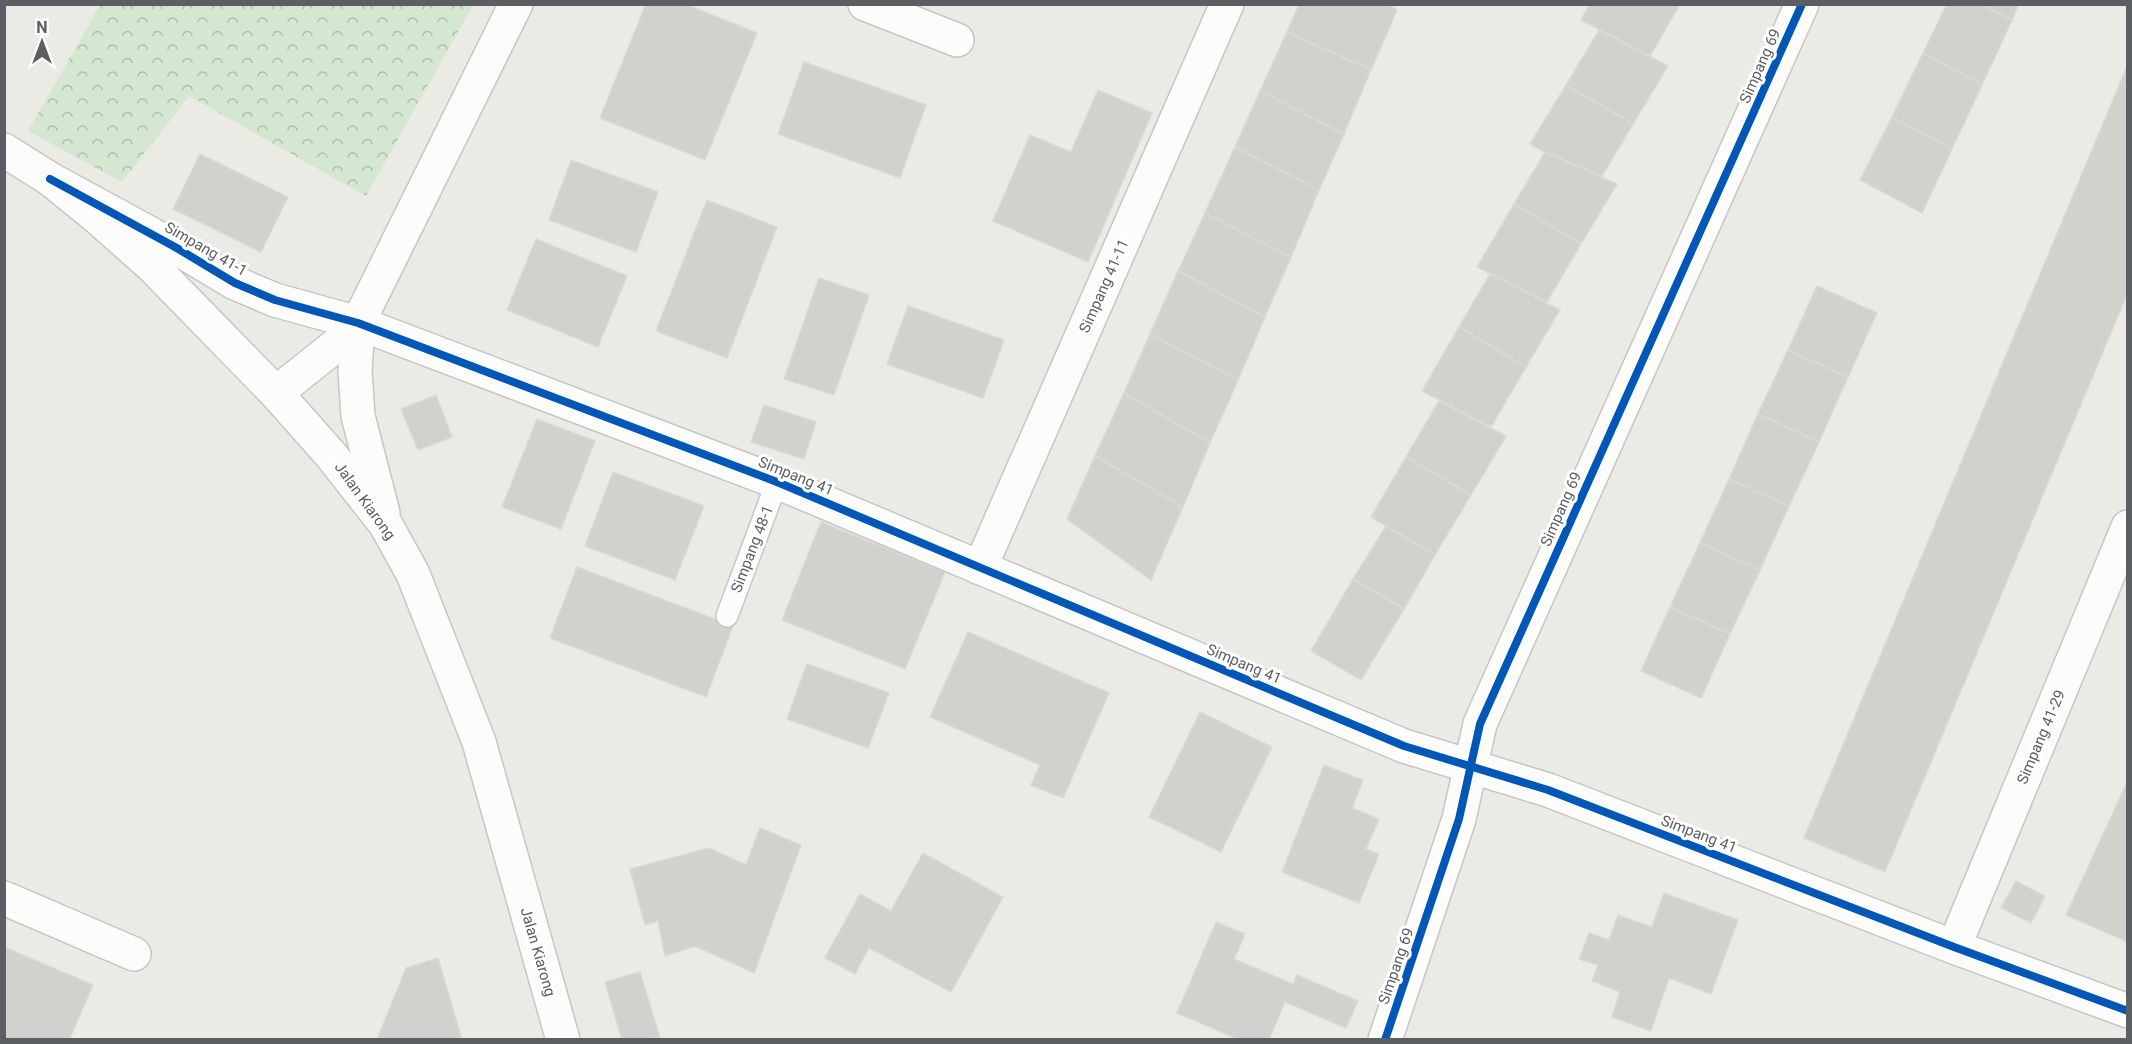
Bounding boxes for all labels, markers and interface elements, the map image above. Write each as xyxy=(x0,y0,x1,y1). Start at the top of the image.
north arrow xyxy=(12,12,72,72)
text: N xyxy=(36,18,48,37)
street label: Simpang 69 xyxy=(1736,26,1784,106)
street label: Simpang 41-1 xyxy=(162,218,250,280)
street label: Simpang 41-11 xyxy=(1075,236,1133,336)
street label: Simpang 41 xyxy=(756,453,836,499)
street label: Jalan Kiarong xyxy=(331,459,399,543)
street label: Simpang 69 xyxy=(1537,469,1585,549)
street label: Simpang 48-1 xyxy=(727,503,777,595)
street label: Simpang 41 xyxy=(1204,640,1284,688)
street label: Simpang 41-29 xyxy=(2013,687,2069,787)
street label: Simpang 41 xyxy=(1659,811,1739,857)
street label: Jalan Kiarong xyxy=(517,905,559,999)
street label: Simpang 69 xyxy=(1375,925,1417,1007)

